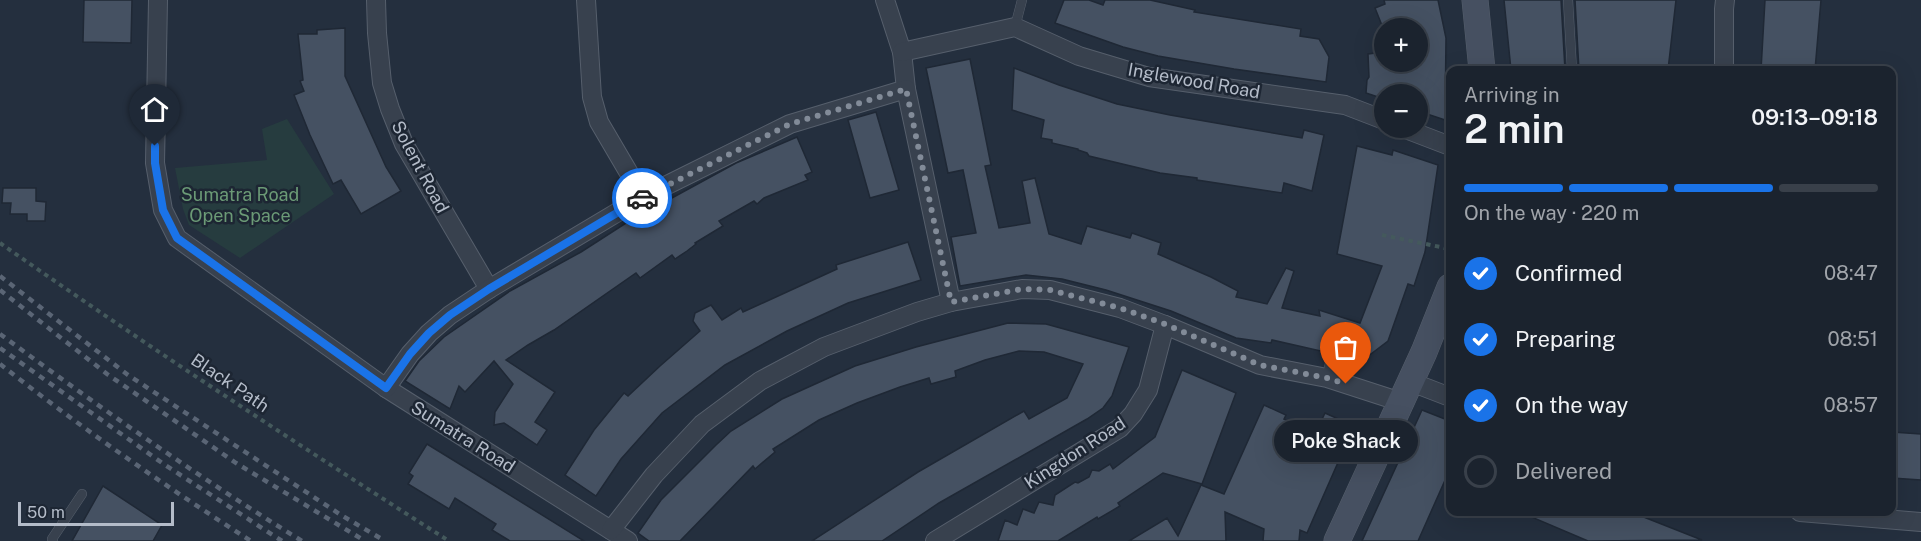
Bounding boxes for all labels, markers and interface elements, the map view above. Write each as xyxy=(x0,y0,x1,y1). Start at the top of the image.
map controls xyxy=(1374,18,1428,138)
button: + xyxy=(1374,18,1428,72)
street label: Inglewood Road xyxy=(1126,59,1262,102)
text: Arriving in xyxy=(1464,83,1559,107)
pin xyxy=(129,84,180,146)
button: − xyxy=(1374,84,1428,138)
icon: home xyxy=(138,93,171,126)
text: 09:13–09:18 xyxy=(1751,104,1878,130)
text: 2 min xyxy=(1464,106,1565,152)
street label: Solent Road xyxy=(387,117,454,216)
courier xyxy=(612,168,672,228)
icon: car xyxy=(626,182,659,215)
park label: Sumatra Road Open Space xyxy=(181,184,299,226)
text: On the way · 220 m xyxy=(1464,201,1639,225)
icon: check xyxy=(1464,257,1497,290)
text: Confirmed xyxy=(1515,260,1622,286)
text: 08:47 xyxy=(1824,261,1878,285)
pin xyxy=(1320,322,1371,384)
icon: check xyxy=(1464,323,1497,356)
text: Preparing xyxy=(1515,326,1616,352)
text: 08:51 xyxy=(1827,327,1878,351)
icon: bag xyxy=(1329,331,1362,364)
street label: Black Path xyxy=(187,349,273,416)
icon: check xyxy=(1464,389,1497,422)
text: On the way xyxy=(1515,392,1628,418)
text: 08:57 xyxy=(1824,393,1878,417)
street label: Sumatra Road xyxy=(407,396,519,477)
street label: Kingdon Road xyxy=(1020,412,1129,493)
callout: Poke Shack xyxy=(1274,420,1418,462)
text: Poke Shack xyxy=(1291,429,1401,453)
text: Delivered xyxy=(1515,458,1612,484)
scale bar xyxy=(18,499,174,526)
text: 50 m xyxy=(27,503,65,522)

